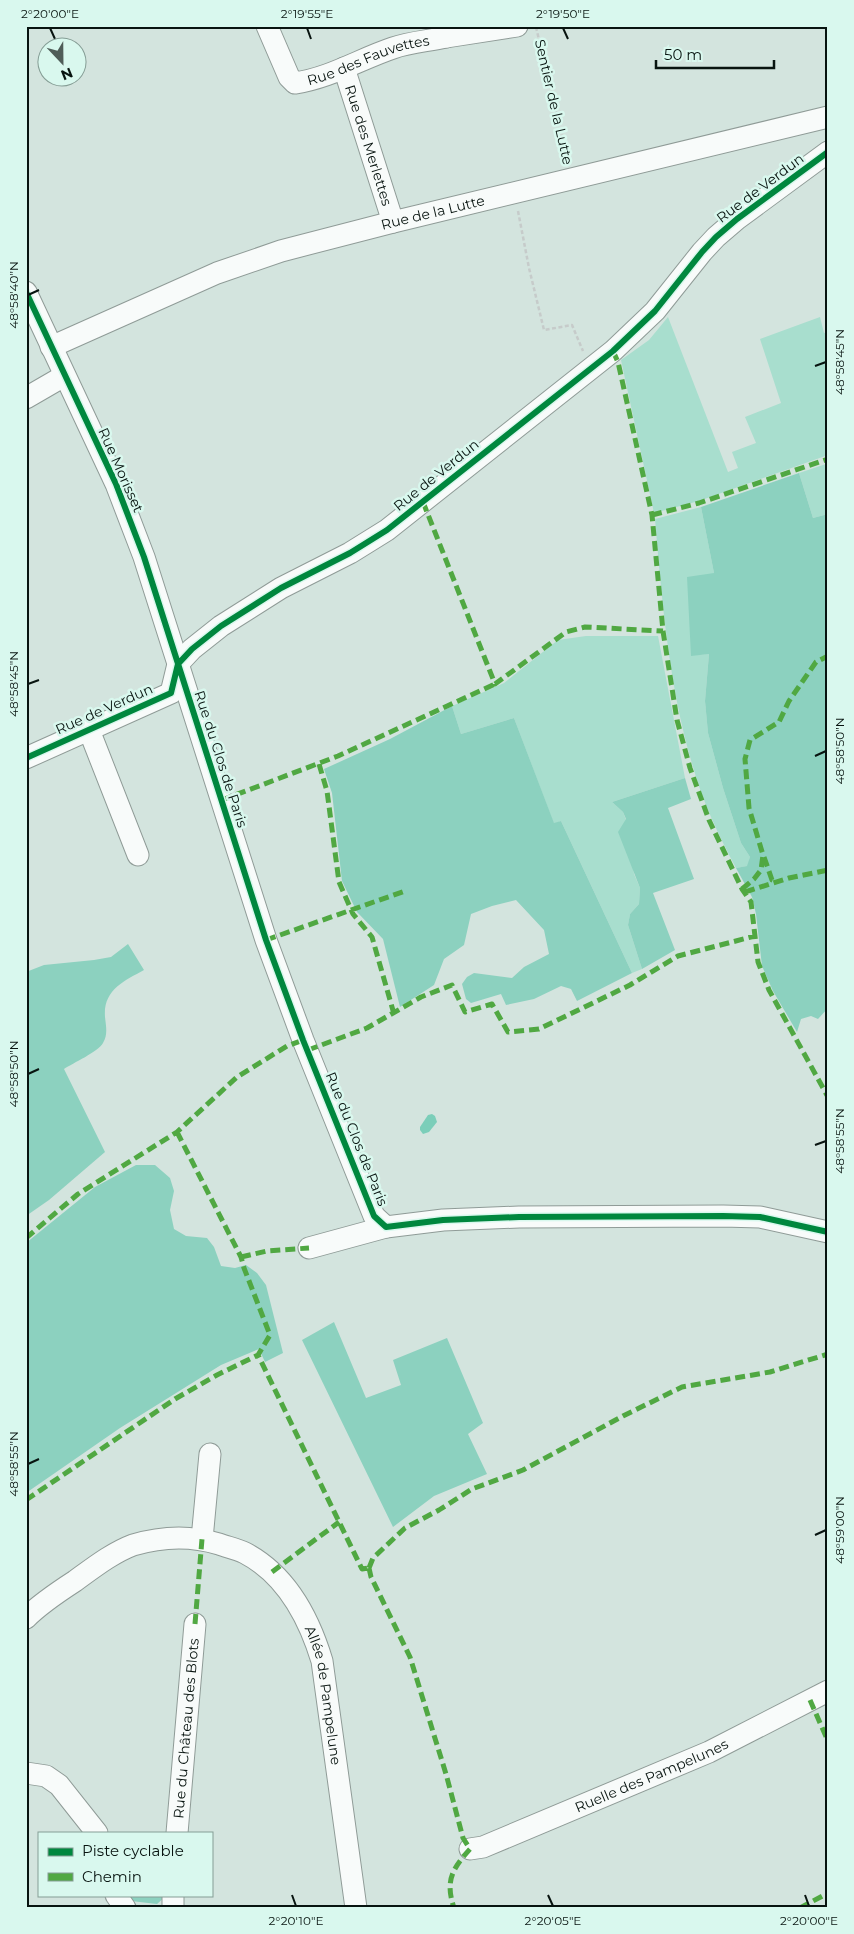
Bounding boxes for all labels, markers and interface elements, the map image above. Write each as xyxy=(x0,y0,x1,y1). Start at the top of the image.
text: 2°20'00"E xyxy=(21,6,79,21)
text: 2°19'55"E xyxy=(281,6,333,21)
text: 2°19'50"E xyxy=(536,6,590,21)
street label: Rue des Fauvettes xyxy=(305,31,431,89)
north arrow xyxy=(38,38,88,88)
street label: Sentier de la Lutte xyxy=(531,38,577,166)
scale bar xyxy=(656,38,774,70)
text: 50 m xyxy=(664,45,702,64)
text: N xyxy=(58,64,75,85)
street label: Rue des Merlettes xyxy=(341,82,396,208)
street label: Rue de Verdun xyxy=(713,149,807,227)
street label: Rue de la Lutte xyxy=(379,191,486,234)
text: 48°58'40"N xyxy=(6,261,21,329)
text: 48°58'45"N xyxy=(832,329,847,395)
street label: Rue Morisset xyxy=(94,425,148,515)
street label: Rue de Verdun xyxy=(390,435,482,515)
text: 48°58'45"N xyxy=(6,651,21,717)
street label: Rue de Verdun xyxy=(53,680,155,738)
street label: Rue du Clos de Paris xyxy=(190,688,252,830)
text: 48°58'50"N xyxy=(832,718,847,784)
text: 48°58'50"N xyxy=(6,1041,21,1107)
street label: Rue du Clos de Paris xyxy=(322,1069,392,1209)
text: 48°58'55"N xyxy=(832,1108,847,1174)
text: 48°58'55"N xyxy=(6,1431,21,1497)
text: 48°59'00"N xyxy=(832,1496,847,1564)
street label: Allée de Pampelune xyxy=(301,1623,345,1766)
street label: Rue du Château des Blots xyxy=(169,1637,203,1819)
street label: Ruelle des Pampelunes xyxy=(572,1735,731,1816)
legend xyxy=(38,1832,212,1896)
text: Piste cyclable xyxy=(82,1841,184,1860)
text: Chemin xyxy=(82,1867,142,1886)
text: 2°20'10"E xyxy=(269,1913,323,1928)
text: 2°20'05"E xyxy=(525,1913,581,1928)
text: 2°20'00"E xyxy=(780,1913,838,1928)

